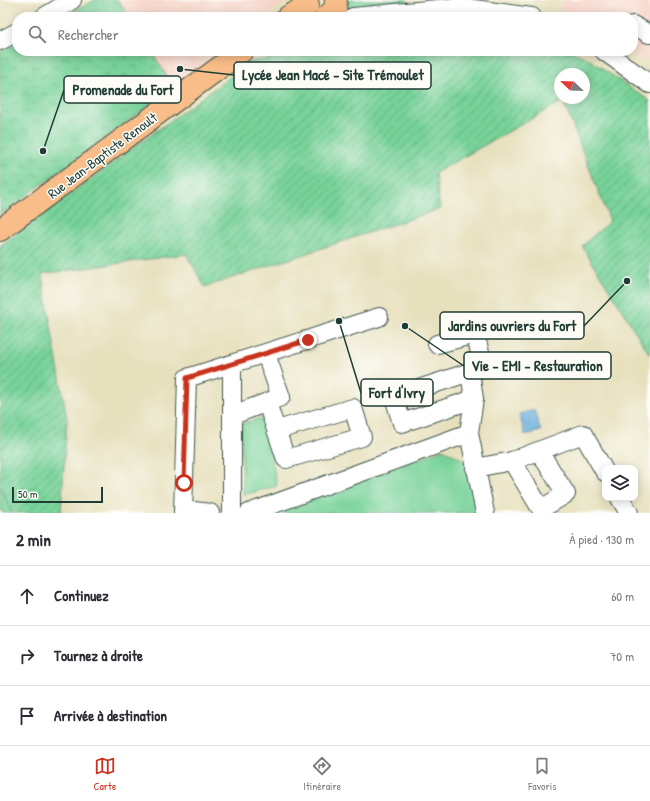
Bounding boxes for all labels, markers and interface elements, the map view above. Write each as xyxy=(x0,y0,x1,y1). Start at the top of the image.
search box xyxy=(12,12,638,56)
icon: search xyxy=(26,23,48,45)
text: Rechercher xyxy=(58,24,119,45)
callout: Lycée Jean Macé - Site Trémoulet xyxy=(234,62,431,89)
text: Lycée Jean Macé - Site Trémoulet xyxy=(242,64,424,86)
north arrow xyxy=(554,68,590,104)
callout: Promenade du Fort xyxy=(64,76,181,103)
text: Promenade du Fort xyxy=(72,79,174,100)
street label: Rue Jean-Baptiste Renoult xyxy=(43,107,161,203)
callout: Jardins ouvriers du Fort xyxy=(440,312,584,339)
text: Jardins ouvriers du Fort xyxy=(448,315,577,336)
route end xyxy=(299,331,317,349)
callout: Vie - EMI - Restauration xyxy=(464,352,611,379)
text: Vie - EMI - Restauration xyxy=(471,355,603,376)
callout: Fort d'Ivry xyxy=(361,379,433,406)
text: Fort d'Ivry xyxy=(368,382,426,404)
map controls xyxy=(602,465,638,501)
button: layers xyxy=(602,465,638,501)
route start xyxy=(175,474,193,492)
scale bar xyxy=(12,485,103,504)
text: 50 m xyxy=(18,487,38,501)
text: 2 min xyxy=(16,528,51,551)
text: À pied · 130 m xyxy=(569,530,634,548)
icon: ahead xyxy=(16,585,38,607)
text: Continuez xyxy=(54,585,109,606)
text: 60 m xyxy=(611,587,634,605)
icon: right xyxy=(16,645,38,667)
text: Tournez à droite xyxy=(54,645,143,666)
text: 70 m xyxy=(610,647,634,665)
icon: arrive xyxy=(16,705,38,727)
text: Arrivée à destination xyxy=(54,705,167,726)
tab: Carte xyxy=(94,755,116,793)
tab: Itinéraire xyxy=(303,755,341,793)
tab: Favoris xyxy=(528,755,556,793)

